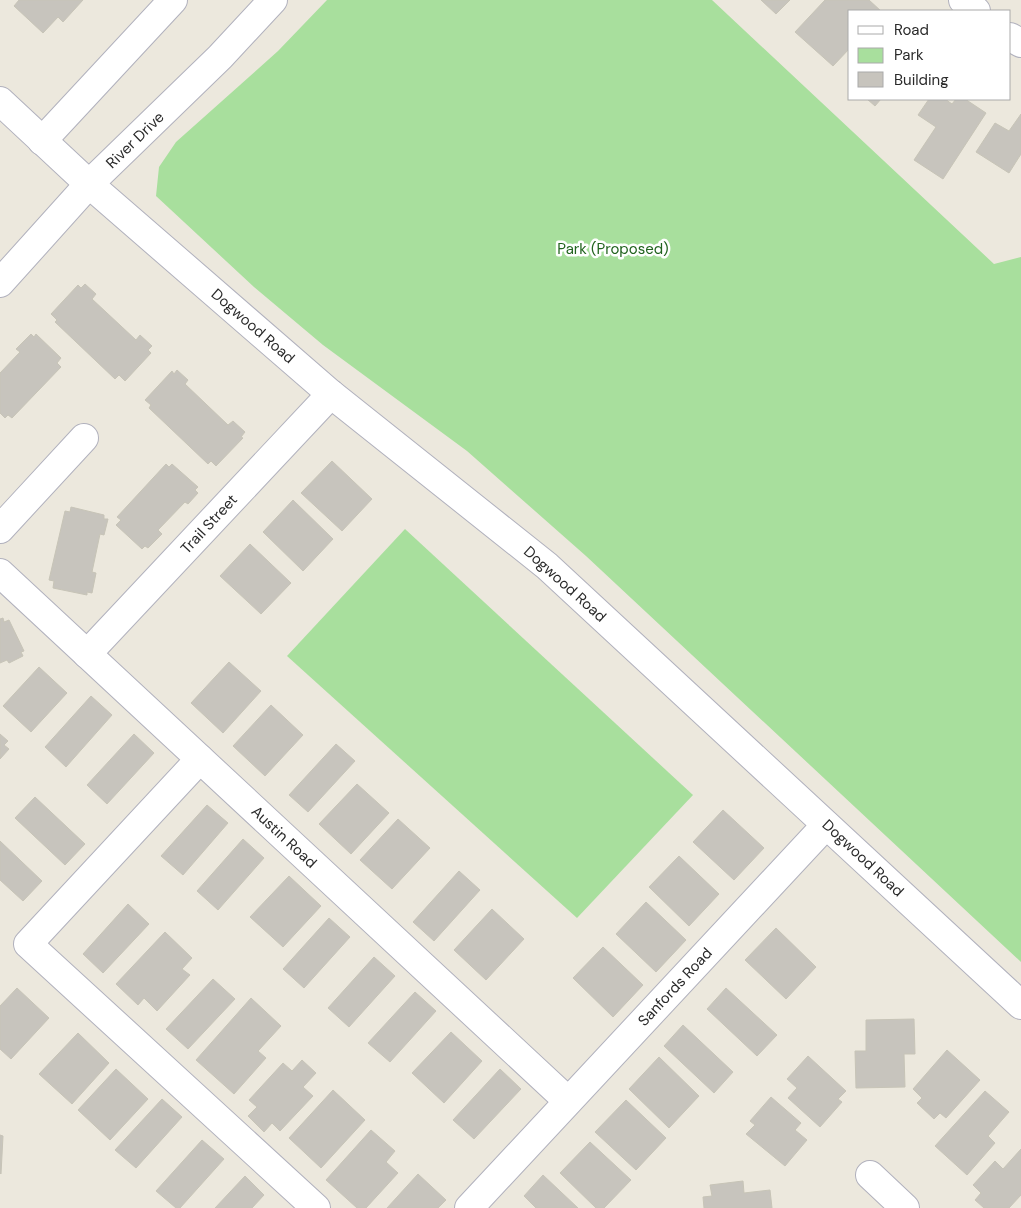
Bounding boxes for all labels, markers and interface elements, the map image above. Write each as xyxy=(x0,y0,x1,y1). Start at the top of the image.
legend xyxy=(848,10,1011,100)
text: Road xyxy=(894,20,929,40)
text: Park xyxy=(894,45,924,65)
text: Building xyxy=(894,70,949,90)
street label: River Drive xyxy=(102,107,168,173)
park label: Park (Proposed) xyxy=(557,239,669,259)
street label: Dogwood Road xyxy=(207,284,299,368)
street label: Trail Street xyxy=(176,490,242,558)
street label: Dogwood Road xyxy=(519,542,611,626)
street label: Austin Road xyxy=(247,802,321,872)
street label: Dogwood Road xyxy=(818,815,908,901)
street label: Sanfords Road xyxy=(633,944,717,1030)

